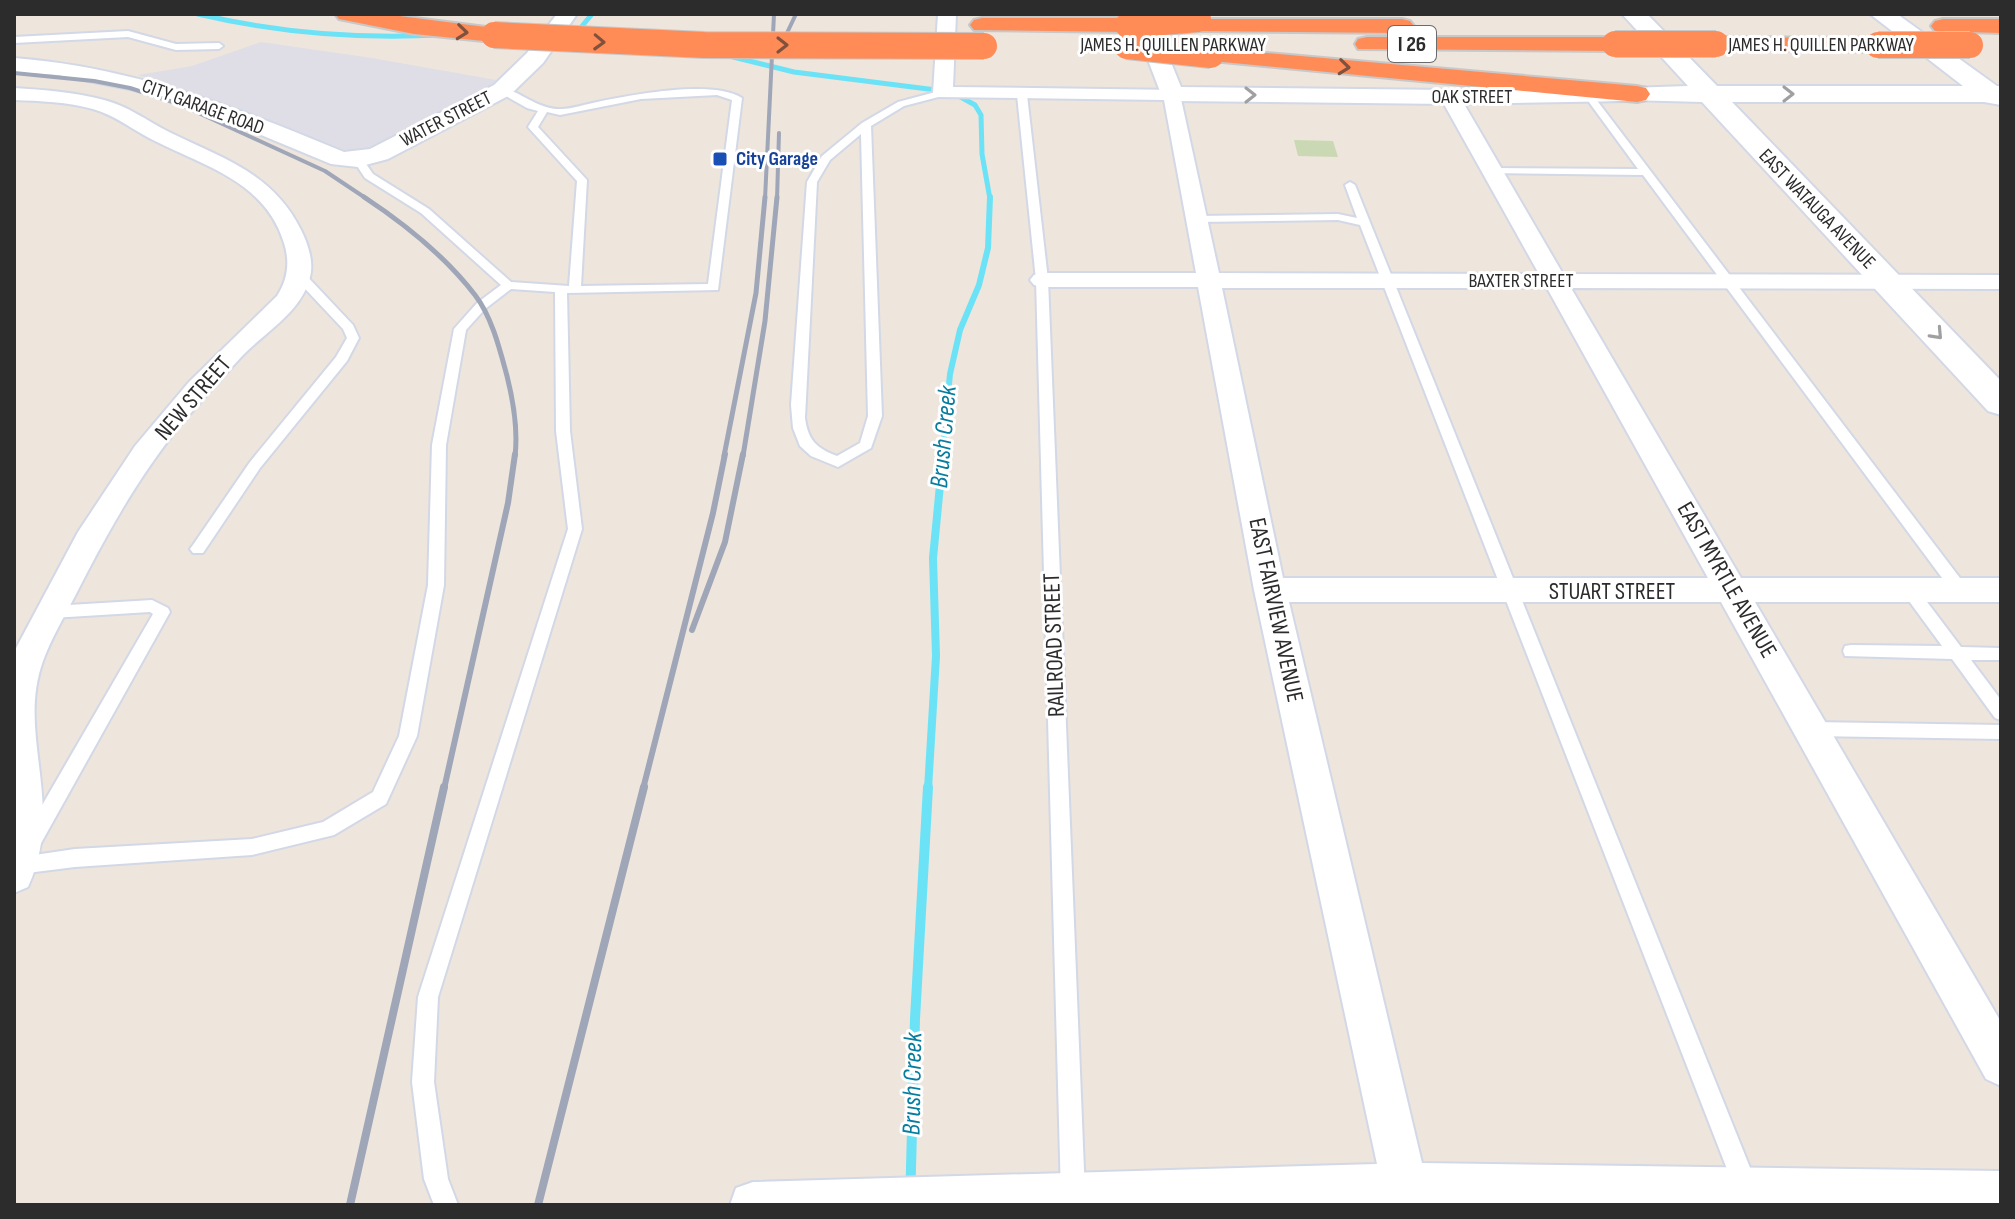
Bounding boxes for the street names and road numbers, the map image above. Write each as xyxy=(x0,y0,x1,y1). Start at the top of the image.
road number: I 26 xyxy=(1388,26,1436,62)
street label: JAMES H. QUILLEN PARKWAY xyxy=(1079,33,1266,57)
street label: JAMES H. QUILLEN PARKWAY xyxy=(1727,33,1914,57)
street label: CITY GARAGE ROAD xyxy=(139,74,267,140)
street label: OAK STREET xyxy=(1432,85,1512,109)
street label: WATER STREET xyxy=(396,86,496,152)
street label: EAST WATAUGA AVENUE xyxy=(1754,144,1880,274)
street label: BAXTER STREET xyxy=(1468,269,1574,293)
street label: NEW STREET xyxy=(149,350,238,446)
street label: EAST MYRTLE AVENUE xyxy=(1671,497,1783,663)
street label: EAST FAIRVIEW AVENUE xyxy=(1242,515,1310,705)
street label: RAILROAD STREET xyxy=(1037,572,1071,717)
street label: STUART STREET xyxy=(1549,577,1676,606)

